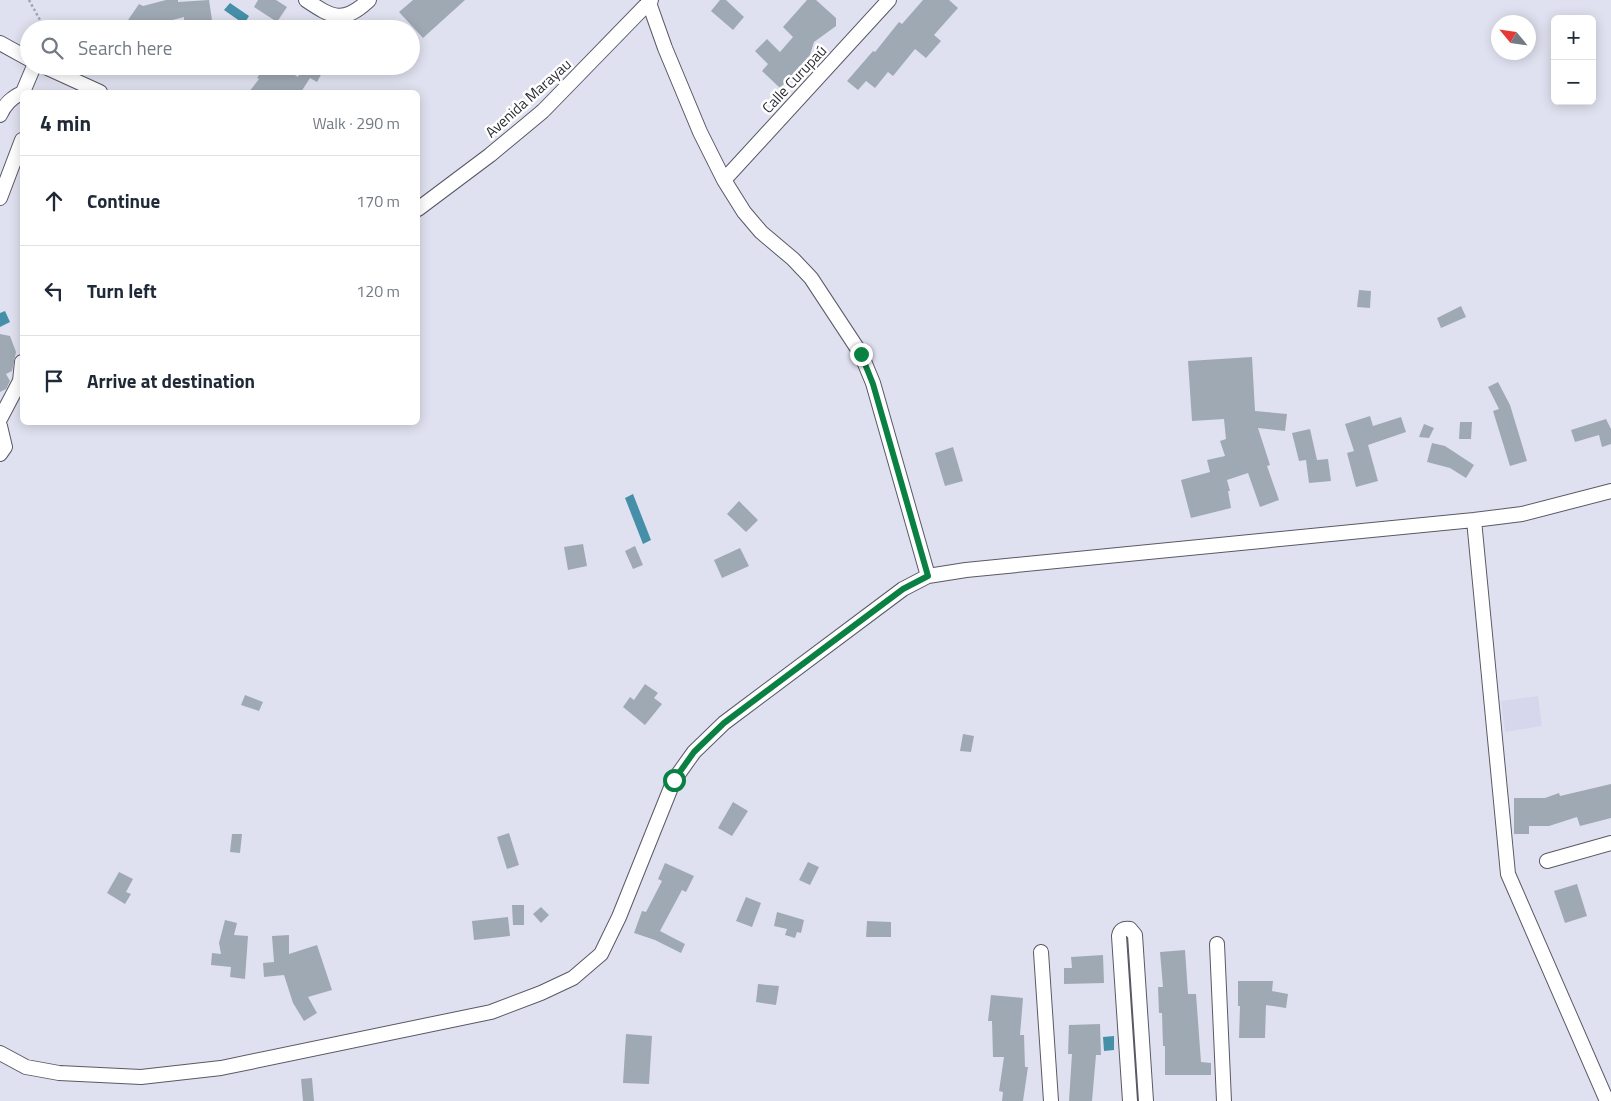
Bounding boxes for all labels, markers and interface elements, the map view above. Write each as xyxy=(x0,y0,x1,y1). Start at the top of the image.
north arrow xyxy=(1491,15,1536,60)
map controls xyxy=(1551,15,1596,105)
button: + xyxy=(1551,15,1596,60)
search box xyxy=(20,20,420,75)
text: Search here xyxy=(78,33,172,62)
icon: search xyxy=(38,34,66,62)
street label: Calle Curupaú xyxy=(756,40,832,118)
street label: Avenida Marayau xyxy=(480,53,576,143)
button: − xyxy=(1551,60,1596,105)
text: 4 min xyxy=(40,107,91,139)
text: Walk · 290 m xyxy=(312,111,400,135)
text: Continue xyxy=(87,186,160,215)
icon: ahead xyxy=(40,187,68,215)
text: 170 m xyxy=(356,189,400,213)
text: Turn left xyxy=(87,276,157,305)
icon: left xyxy=(40,277,68,305)
text: 120 m xyxy=(356,279,400,303)
route end xyxy=(850,343,873,366)
text: Arrive at destination xyxy=(87,366,255,395)
icon: arrive xyxy=(40,367,68,395)
route start xyxy=(663,769,686,792)

